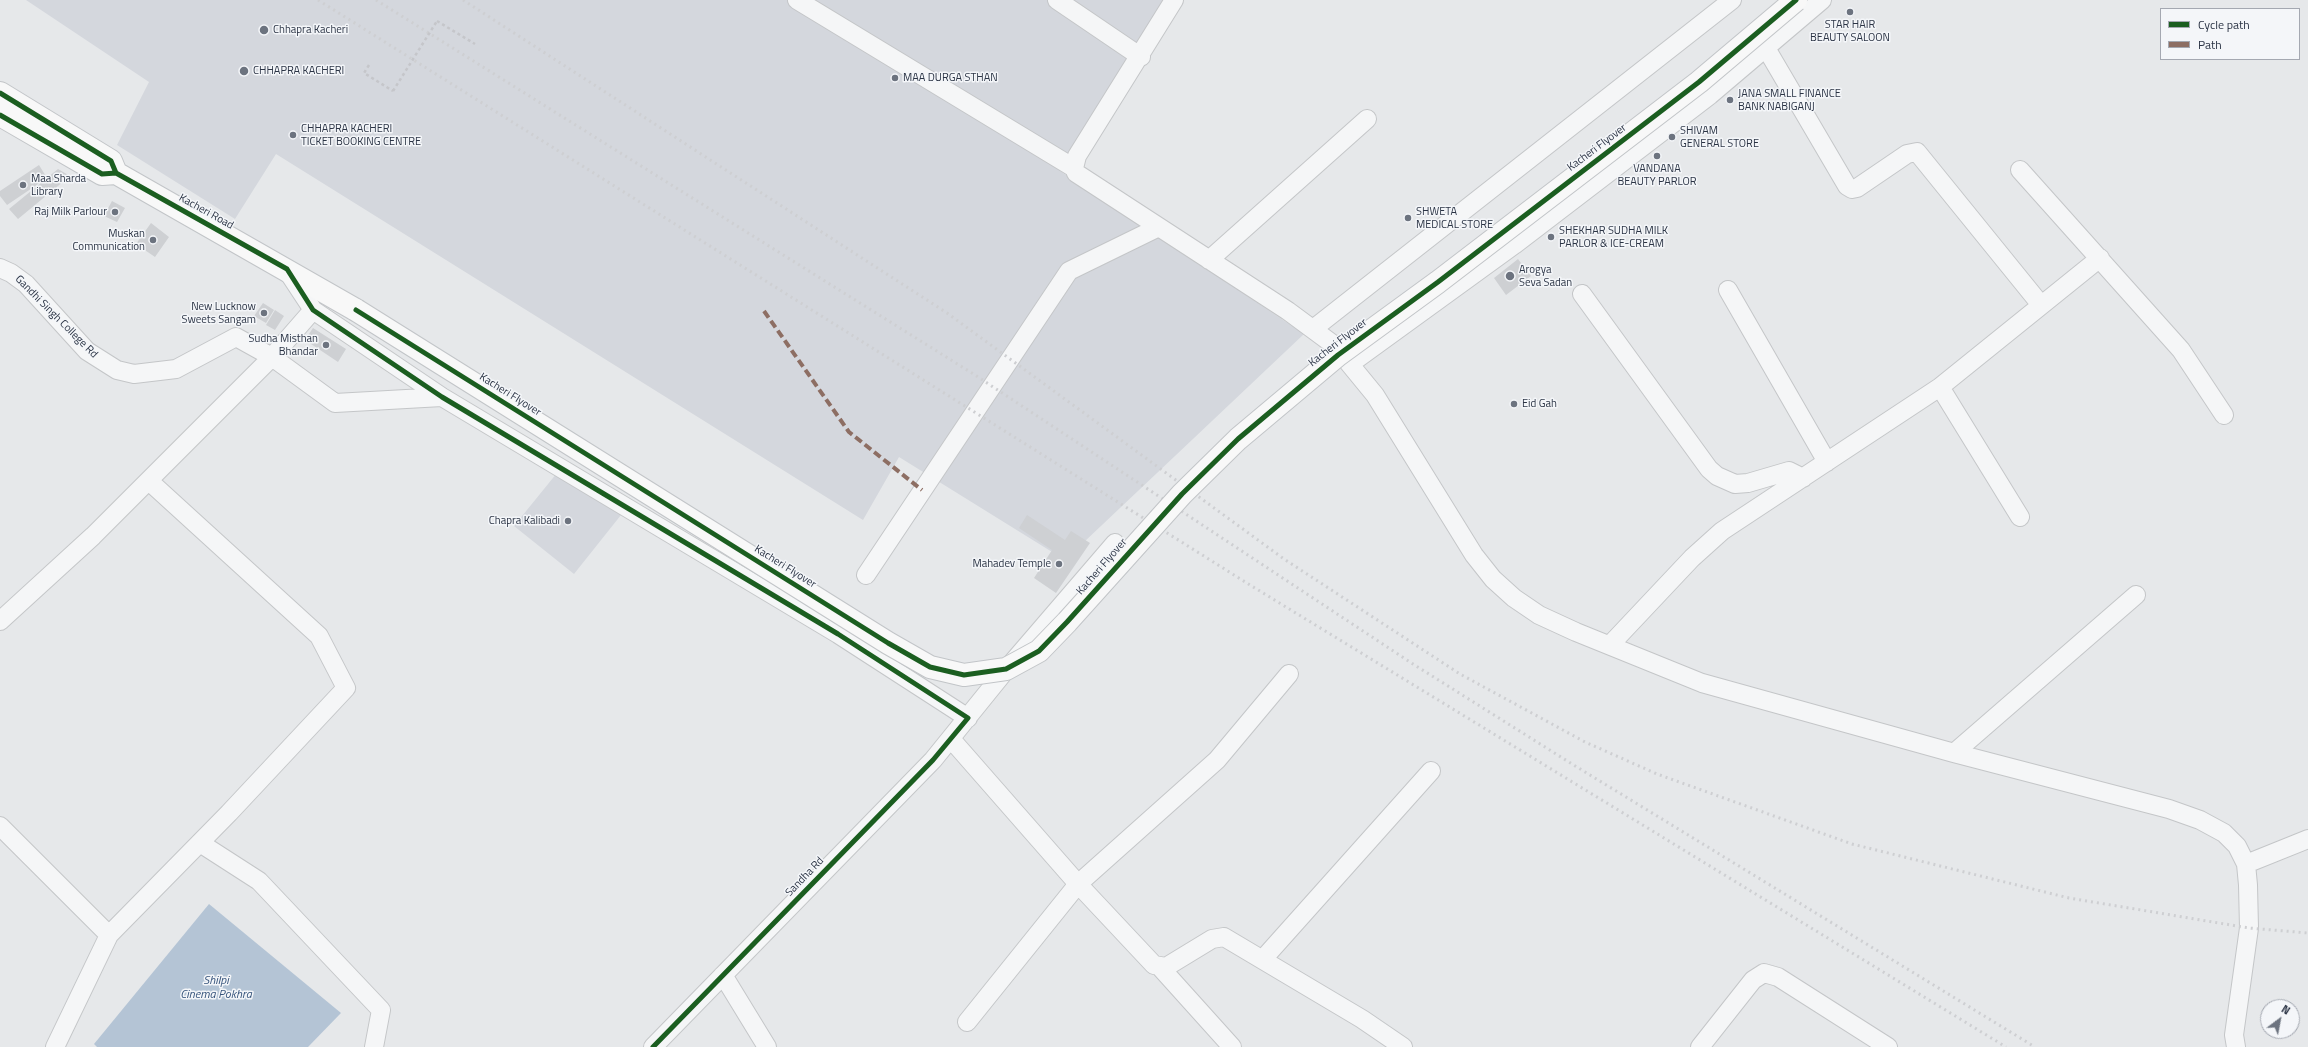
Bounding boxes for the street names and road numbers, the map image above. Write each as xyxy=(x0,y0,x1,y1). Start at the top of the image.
street label: Kacheri Flyover xyxy=(1565,122,1629,174)
street label: Kacheri Road xyxy=(176,192,236,232)
street label: Gandhi Singh College Rd xyxy=(12,273,100,361)
street label: Kacheri Flyover xyxy=(1306,316,1370,370)
street label: Kacheri Flyover xyxy=(477,371,543,419)
street label: Kacheri Flyover xyxy=(1074,536,1130,598)
street label: Kacheri Flyover xyxy=(752,543,818,591)
street label: Sandha Rd xyxy=(783,855,827,899)

